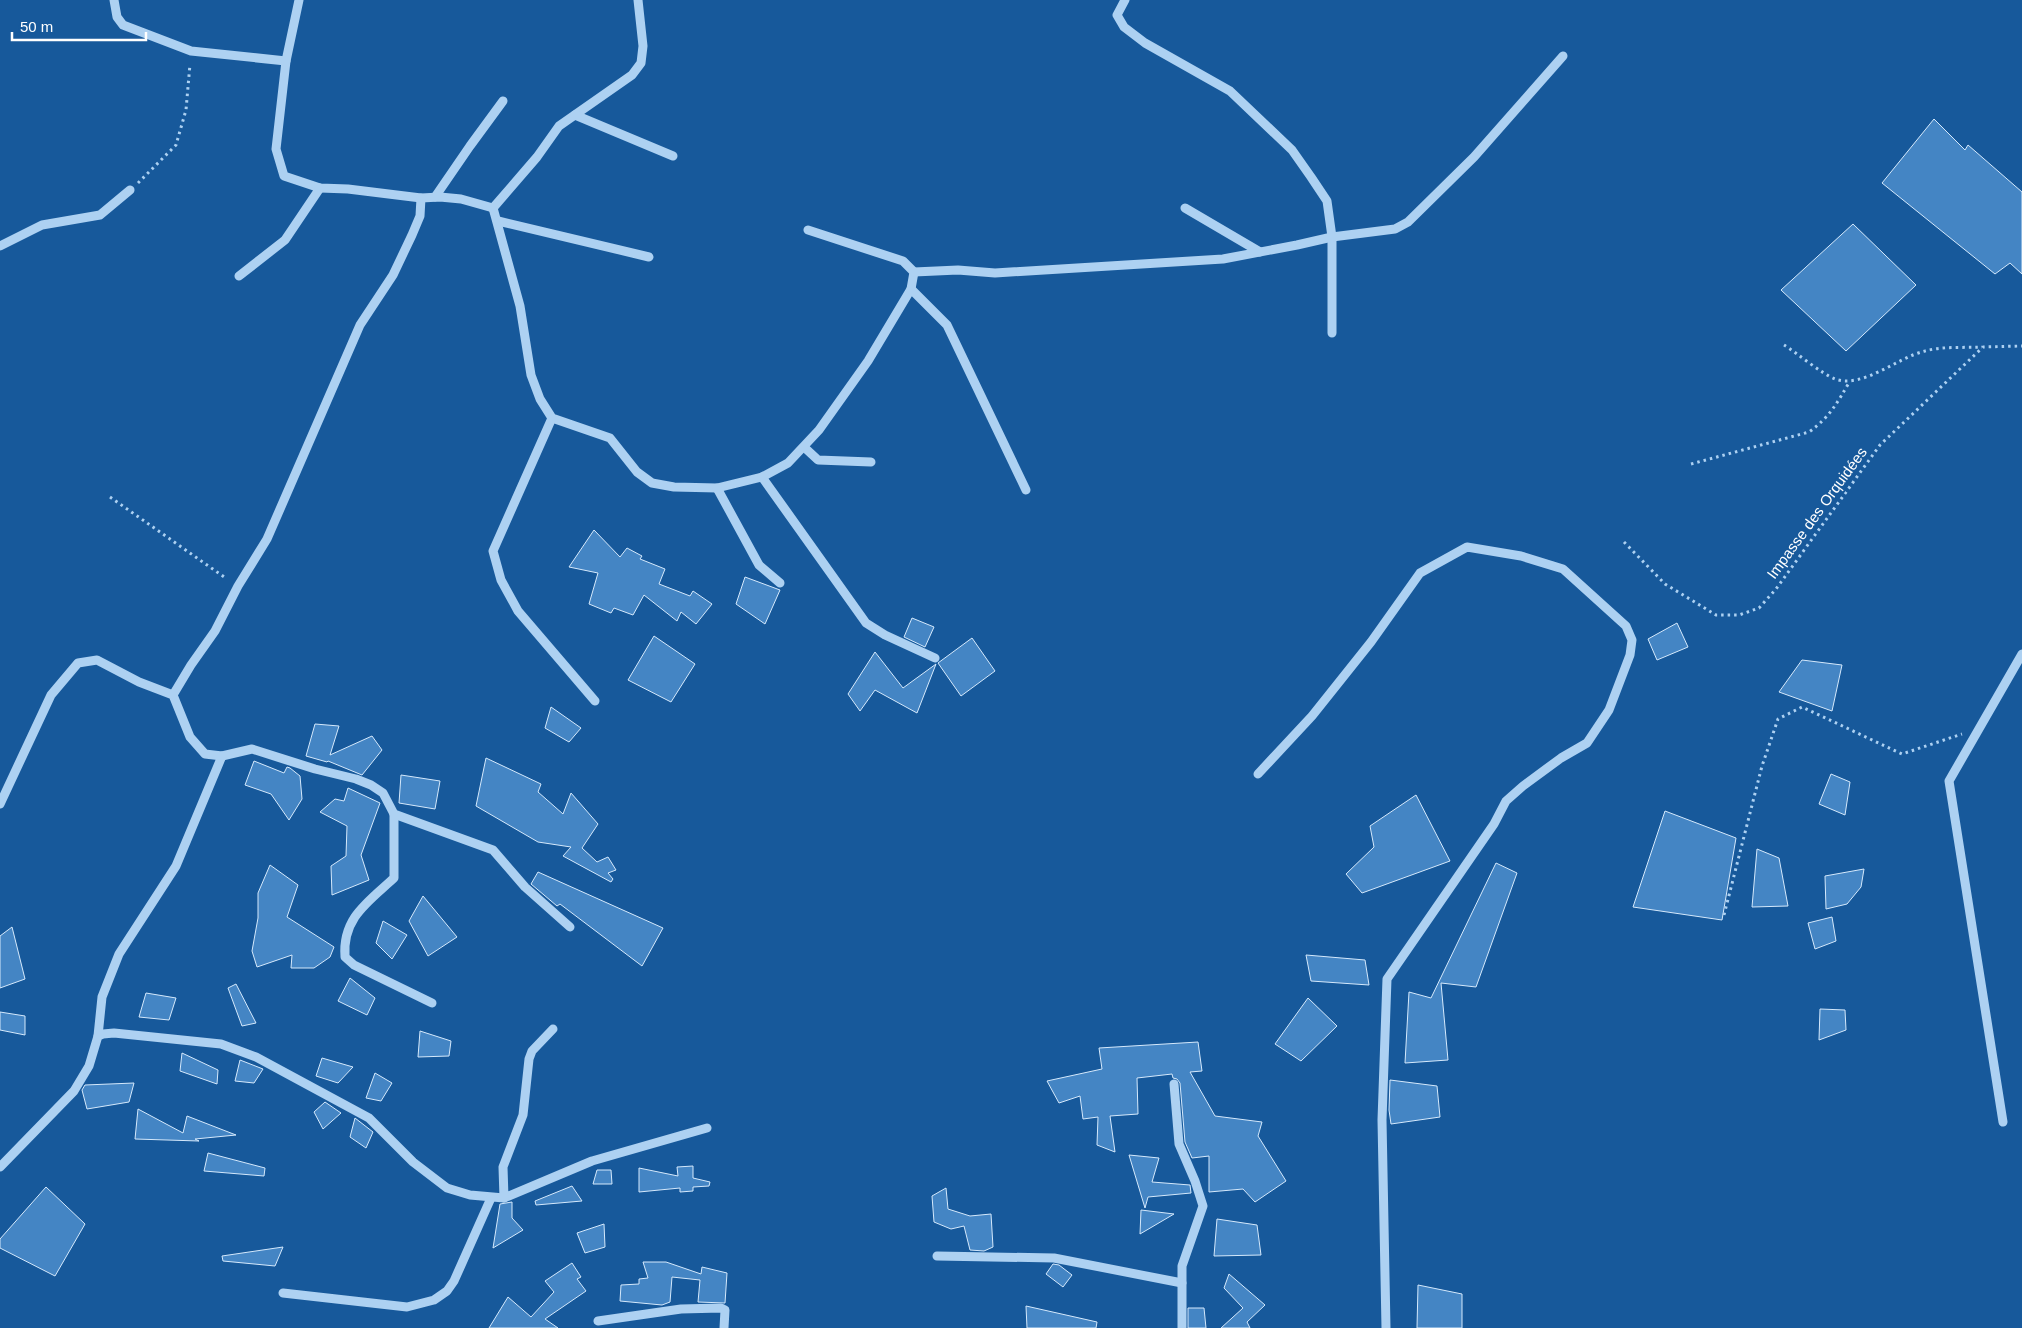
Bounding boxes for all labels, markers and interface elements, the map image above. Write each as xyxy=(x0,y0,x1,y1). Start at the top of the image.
scale bar xyxy=(12,10,146,42)
text: 50 m xyxy=(20,18,53,35)
street label: Impasse des Orquidées xyxy=(1763,444,1870,582)

